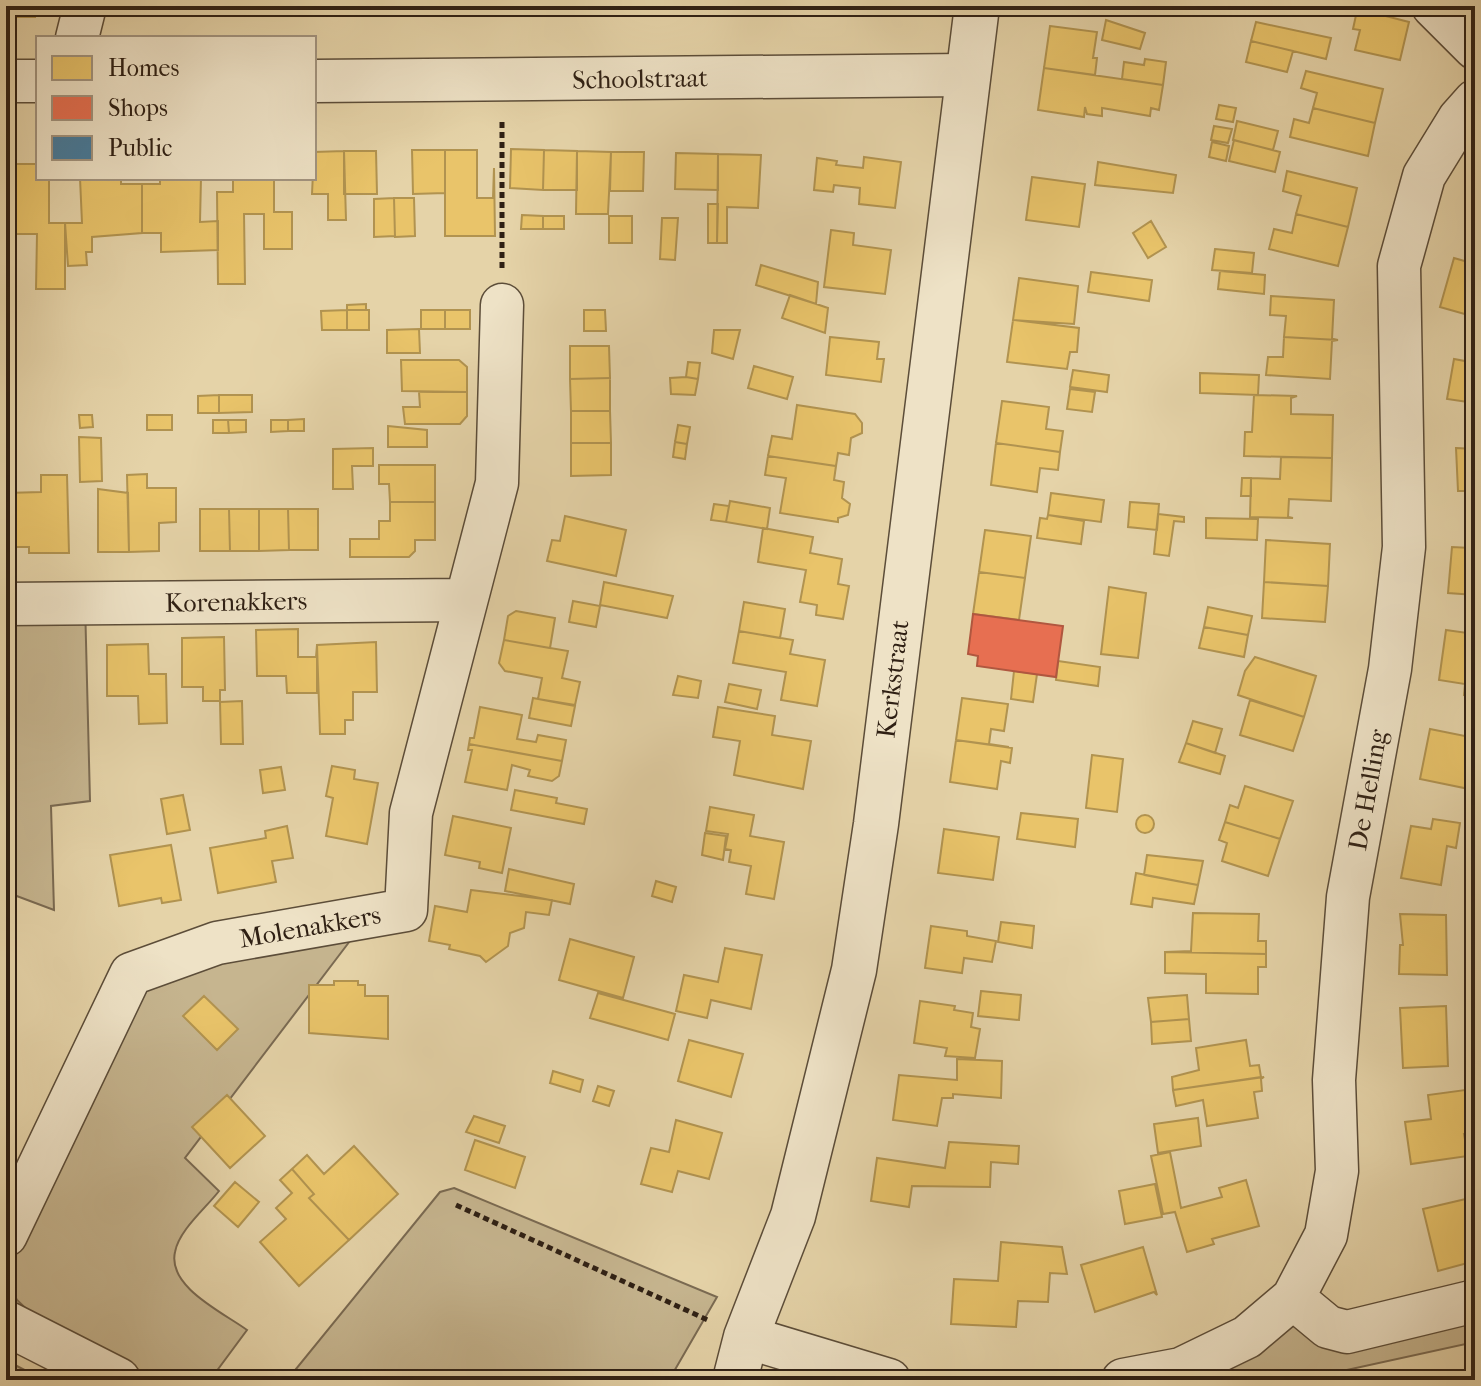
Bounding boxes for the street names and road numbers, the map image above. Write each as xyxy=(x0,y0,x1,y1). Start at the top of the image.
street label: Schoolstraat xyxy=(572,62,709,96)
street label: Korenakkers xyxy=(165,585,307,619)
street label: Kerkstraat xyxy=(870,617,916,740)
street label: De Helling xyxy=(1342,726,1394,853)
street label: Molenakkers xyxy=(237,899,383,955)

